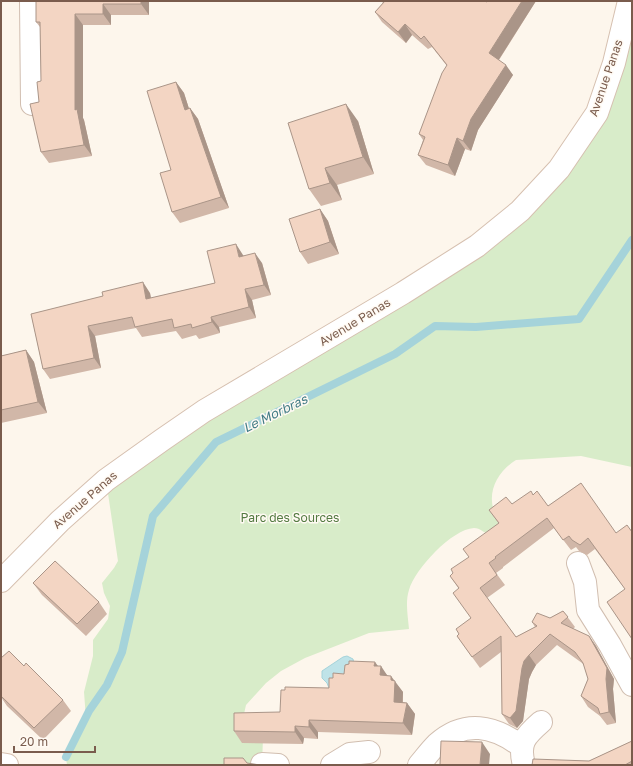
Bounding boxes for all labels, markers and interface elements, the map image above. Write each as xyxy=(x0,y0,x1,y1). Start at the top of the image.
street label: Avenue Panas xyxy=(585,37,626,118)
street label: Avenue Panas xyxy=(316,294,393,349)
water label: Le Morbras xyxy=(240,390,311,435)
street label: Avenue Panas xyxy=(49,468,120,532)
park label: Parc des Sources xyxy=(241,510,339,525)
scale bar xyxy=(14,728,95,754)
text: 20 m xyxy=(20,734,48,749)

